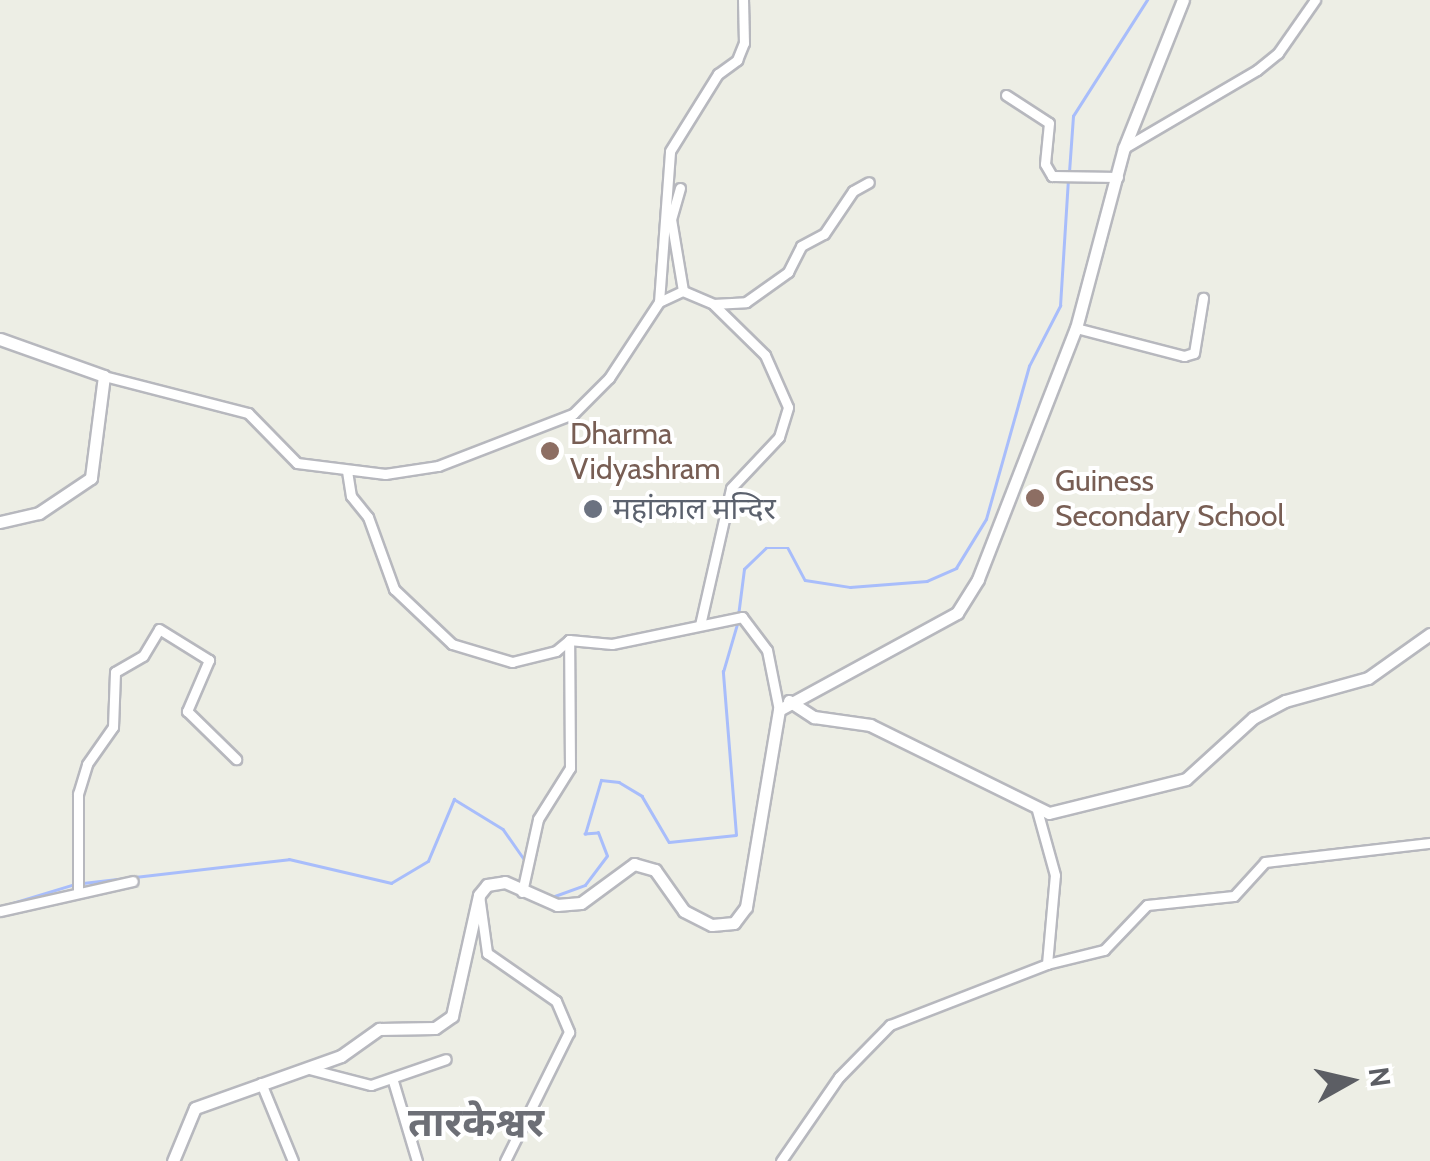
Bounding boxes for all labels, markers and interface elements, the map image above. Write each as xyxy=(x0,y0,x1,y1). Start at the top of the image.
place label: Dharma Vidyashram xyxy=(570,416,721,486)
marker: Dharma Vidyashram xyxy=(539,440,561,462)
place label: Guiness Secondary School xyxy=(1055,463,1284,534)
marker: Guiness Secondary School xyxy=(1024,487,1046,509)
place label: महांकाल मन्दिर xyxy=(613,491,776,527)
marker: महांकाल मन्दिर xyxy=(582,498,604,520)
north arrow xyxy=(1300,1031,1400,1131)
text: N xyxy=(1361,1065,1398,1089)
district label: तारकेश्वर xyxy=(408,1098,544,1146)

